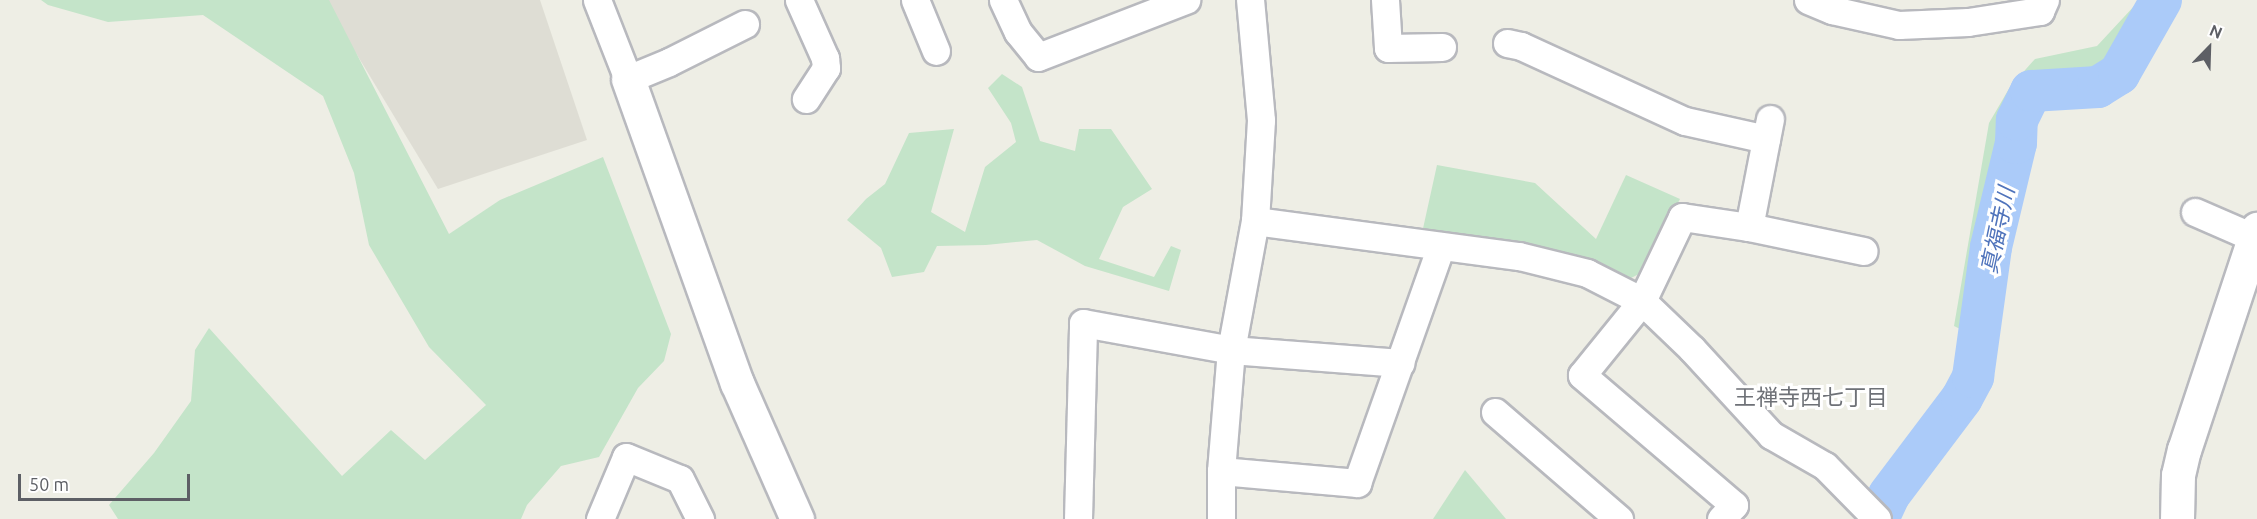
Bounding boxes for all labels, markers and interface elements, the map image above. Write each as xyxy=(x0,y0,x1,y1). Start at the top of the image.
north arrow xyxy=(2179,18,2239,78)
text: N xyxy=(2207,21,2225,42)
water label: 真福寺川 xyxy=(1975,184,2019,276)
district label: 王禅寺西七丁目 xyxy=(1734,384,1888,410)
scale bar xyxy=(21,462,194,500)
text: 50 m xyxy=(29,474,69,494)

